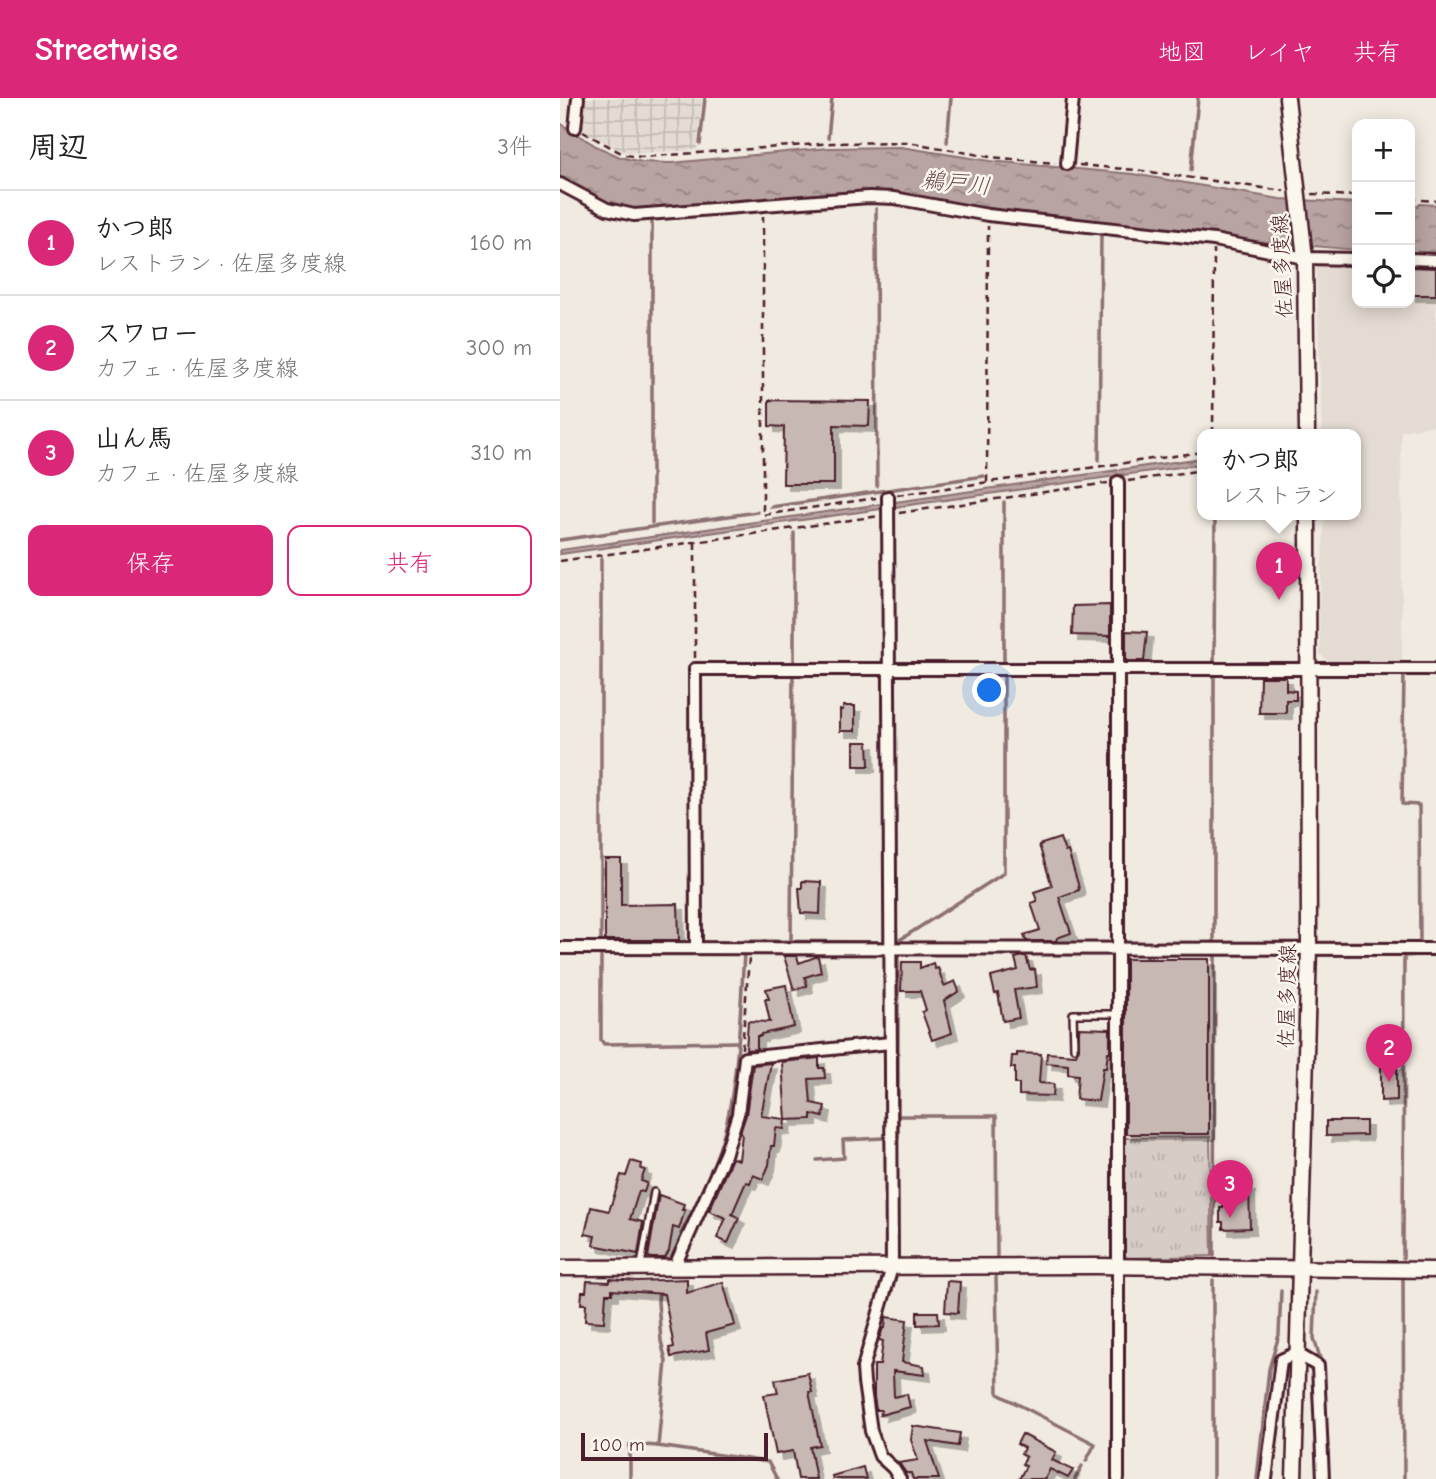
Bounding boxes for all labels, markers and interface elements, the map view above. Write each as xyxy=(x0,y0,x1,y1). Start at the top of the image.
text: Streetwise xyxy=(35,30,178,68)
text: 地図 xyxy=(1158,38,1206,66)
text: レイヤ xyxy=(1244,38,1315,66)
text: 共有 xyxy=(1353,38,1401,66)
map controls xyxy=(1352,119,1415,308)
button: + xyxy=(1352,119,1415,182)
text: 周辺 xyxy=(28,130,88,165)
text: 3件 xyxy=(497,133,532,160)
water label: 鵜戸川 xyxy=(920,166,992,200)
button: − xyxy=(1352,182,1415,245)
street label: 佐屋多度線 xyxy=(1267,213,1297,319)
text: かつ郎 xyxy=(95,214,173,244)
text: 1 xyxy=(46,229,56,256)
text: 160 m xyxy=(470,229,532,256)
button: locate xyxy=(1352,245,1415,308)
text: レストラン · 佐屋多度線 xyxy=(95,250,346,277)
text: スワロー xyxy=(95,319,199,349)
text: 2 xyxy=(45,334,57,361)
text: 300 m xyxy=(466,334,532,361)
text: カフェ · 佐屋多度線 xyxy=(95,355,298,382)
text: 山ん馬 xyxy=(95,424,173,454)
popup xyxy=(1197,429,1361,520)
text: 3 xyxy=(45,439,57,466)
text: 310 m xyxy=(471,439,532,466)
text: かつ郎 xyxy=(1221,446,1299,476)
text: カフェ · 佐屋多度線 xyxy=(95,460,298,487)
text: レストラン xyxy=(1221,482,1337,509)
button: 保存 xyxy=(28,525,273,596)
button: 共有 xyxy=(287,525,532,596)
pin: 1 xyxy=(1256,542,1302,600)
your location xyxy=(972,673,1006,707)
street label: 佐屋多度線 xyxy=(1274,943,1300,1049)
pin: 2 xyxy=(1366,1024,1412,1082)
pin: 3 xyxy=(1207,1160,1253,1218)
scale bar xyxy=(581,1430,768,1462)
text: 100 m xyxy=(592,1434,645,1456)

